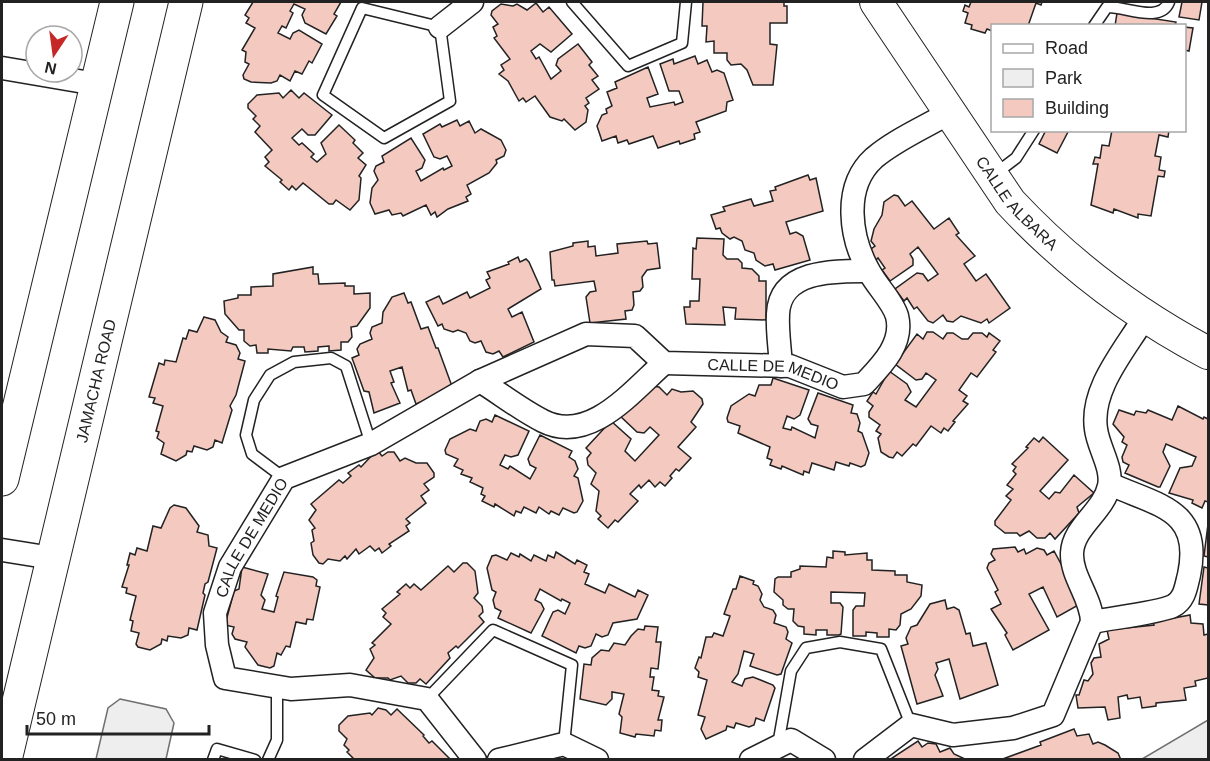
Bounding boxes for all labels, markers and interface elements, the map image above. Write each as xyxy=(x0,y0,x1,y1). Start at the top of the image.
north arrow xyxy=(24,24,84,84)
legend xyxy=(991,24,1186,132)
text: Road xyxy=(1045,38,1088,58)
text: N xyxy=(43,59,58,78)
text: Park xyxy=(1045,68,1083,88)
text: Building xyxy=(1045,98,1109,118)
street label: CALLE ALBARA xyxy=(973,153,1061,254)
street label: JAMACHA ROAD xyxy=(73,317,119,444)
street label: CALLE DE MEDIO xyxy=(707,356,841,393)
street label: CALLE DE MEDIO xyxy=(213,475,291,600)
scale bar xyxy=(27,698,208,736)
text: 50 m xyxy=(36,709,76,729)

